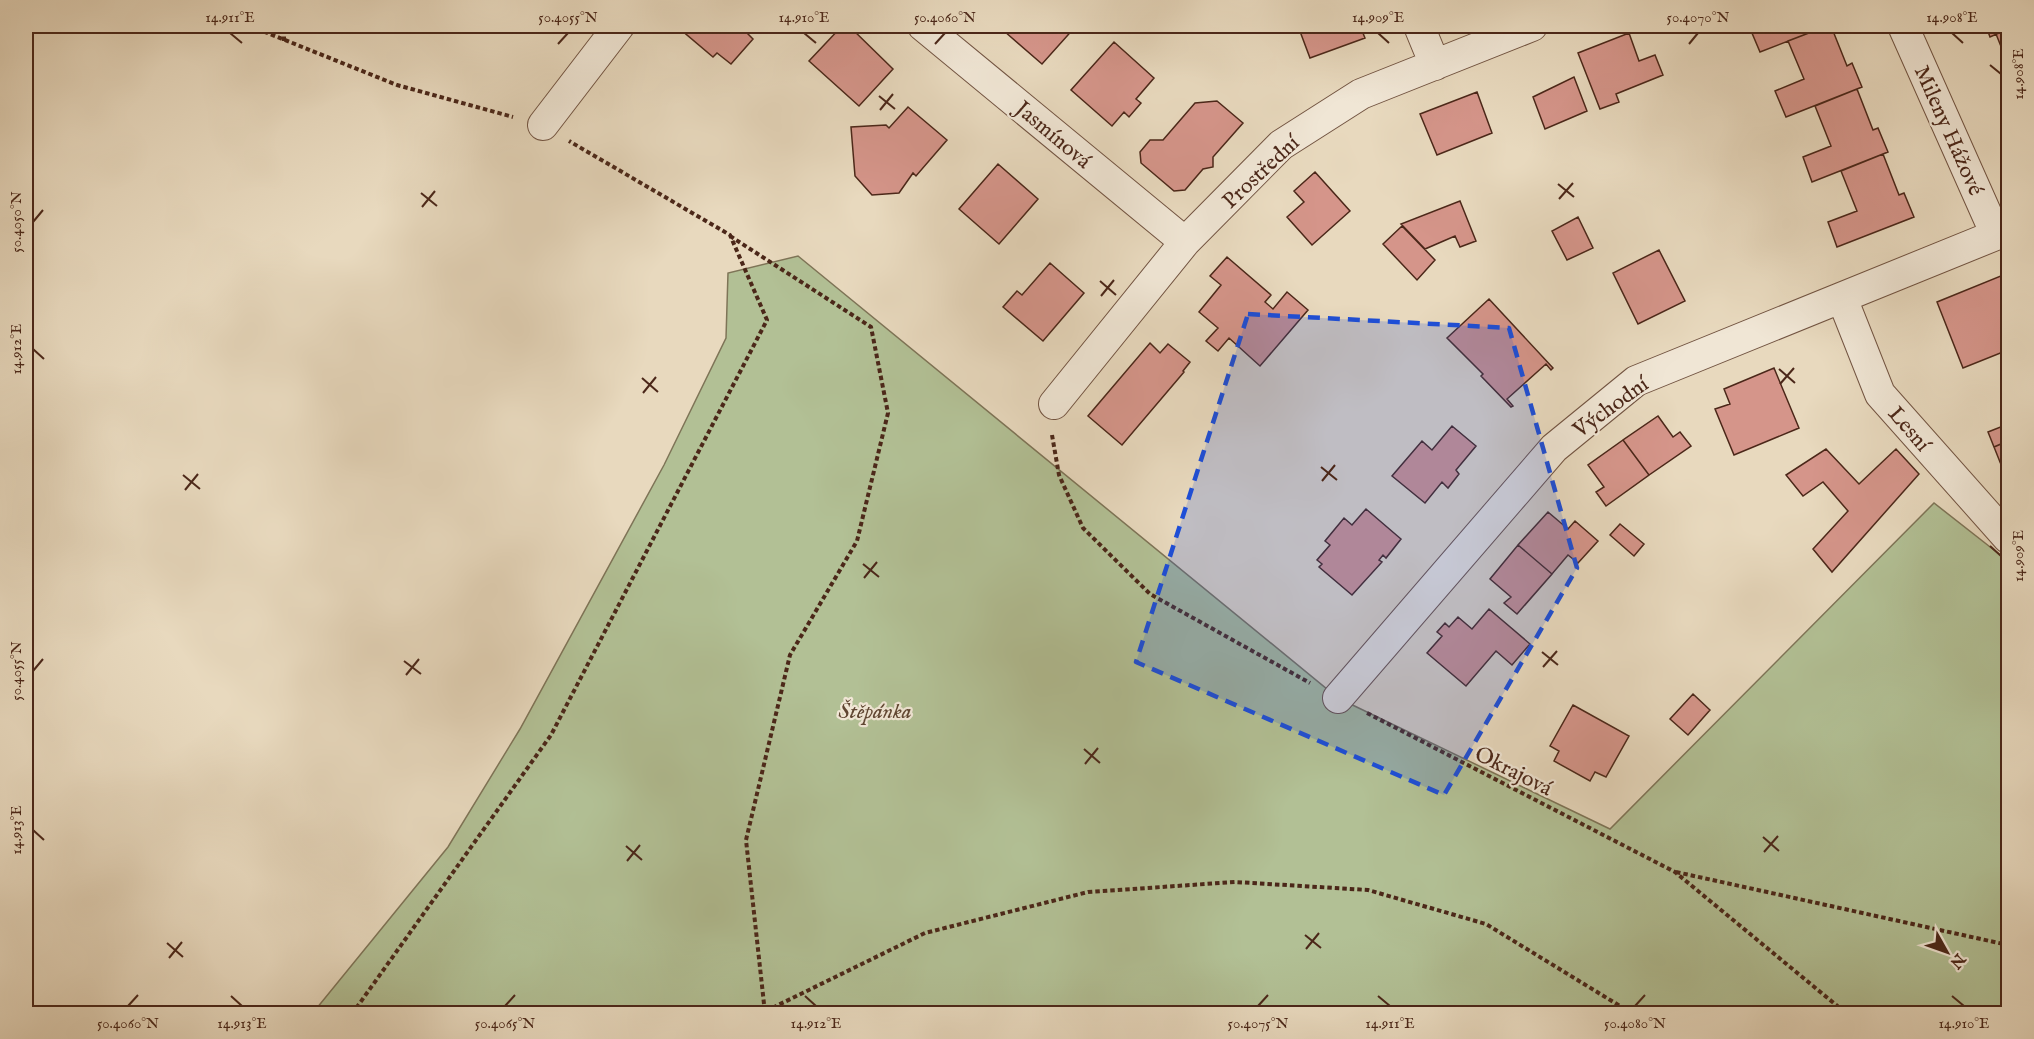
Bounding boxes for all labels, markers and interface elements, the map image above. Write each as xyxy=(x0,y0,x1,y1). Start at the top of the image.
text: 14.911°E xyxy=(205,8,255,27)
text: 50.4055°N xyxy=(538,8,598,27)
text: 14.910°E xyxy=(778,8,830,27)
text: 50.4060°N xyxy=(914,8,976,27)
text: 14.909°E xyxy=(1352,8,1404,27)
text: 50.4070°N xyxy=(1667,8,1729,27)
text: 14.908°E xyxy=(1926,8,1978,27)
text: 14.908°E xyxy=(2009,48,2028,100)
street label: Mileny Hážové xyxy=(1907,61,1989,200)
street label: Jasmínová xyxy=(1007,94,1097,176)
street label: Prostřední xyxy=(1217,128,1307,215)
text: 50.4050°N xyxy=(7,191,26,253)
text: 14.912°E xyxy=(7,324,26,374)
street label: Východní xyxy=(1567,370,1656,445)
street label: Lesní xyxy=(1881,401,1937,459)
text: 14.909°E xyxy=(2009,530,2028,582)
text: 50.4055°N xyxy=(7,641,26,701)
park label: Štěpánka xyxy=(838,698,912,726)
street label: Okrajová xyxy=(1470,740,1557,803)
text: 14.913°E xyxy=(7,805,26,855)
north arrow xyxy=(1917,922,1977,982)
text: N xyxy=(1945,948,1970,972)
text: 50.4060°N xyxy=(97,1014,159,1033)
text: 14.913°E xyxy=(217,1014,267,1033)
text: 50.4065°N xyxy=(475,1014,535,1033)
text: 14.912°E xyxy=(791,1014,841,1033)
text: 50.4075°N xyxy=(1228,1014,1289,1033)
text: 14.911°E xyxy=(1365,1014,1415,1033)
text: 50.4080°N xyxy=(1604,1014,1666,1033)
text: 14.910°E xyxy=(1938,1014,1990,1033)

